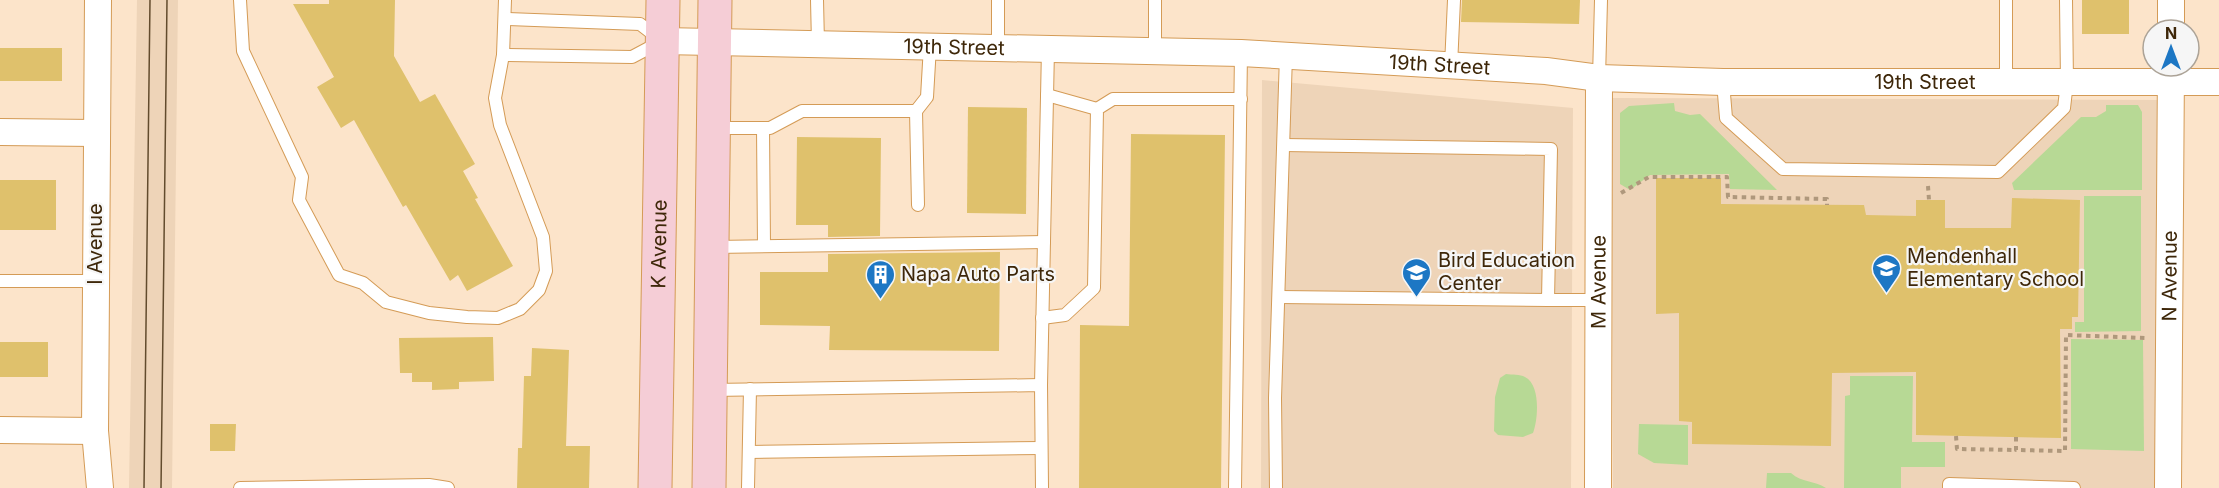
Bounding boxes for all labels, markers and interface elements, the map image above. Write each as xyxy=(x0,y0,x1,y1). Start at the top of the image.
north arrow xyxy=(2141,18,2201,78)
text: N xyxy=(2165,23,2177,43)
street label: 19th Street xyxy=(903,34,1005,60)
street label: 19th Street xyxy=(1388,50,1491,80)
street label: 19th Street xyxy=(1874,70,1976,94)
street label: K Avenue xyxy=(646,199,672,289)
street label: I Avenue xyxy=(83,203,107,285)
street label: N Avenue xyxy=(2157,230,2182,322)
street label: M Avenue xyxy=(1586,235,1611,329)
place label: Mendenhall Elementary School xyxy=(1907,244,2084,291)
place label: Bird Education Center xyxy=(1438,248,1575,295)
school or university icon: Mendenhall Elementary School xyxy=(1870,252,1902,294)
school or university icon: Bird Education Center xyxy=(1401,256,1433,298)
building icon: Napa Auto Parts xyxy=(864,258,896,300)
place label: Napa Auto Parts xyxy=(901,262,1055,286)

